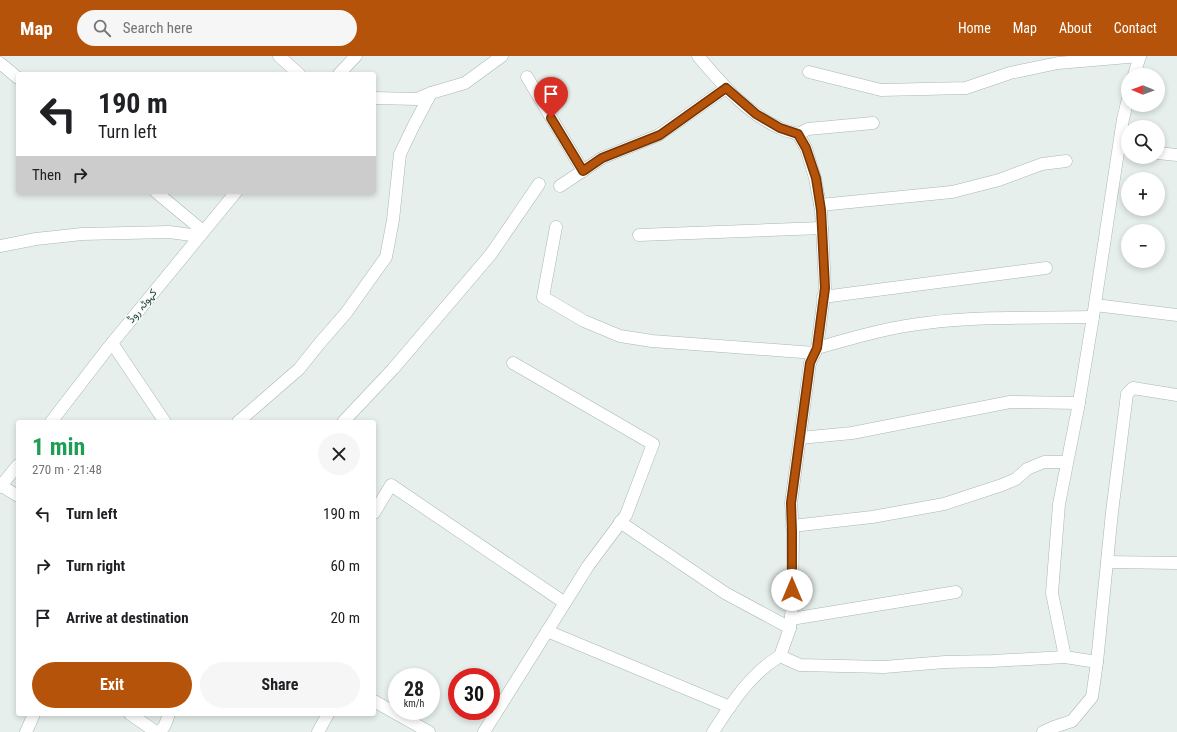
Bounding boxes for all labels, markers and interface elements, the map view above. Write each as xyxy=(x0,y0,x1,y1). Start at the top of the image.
search box xyxy=(77,10,357,46)
text: Map xyxy=(20,17,53,40)
icon: search xyxy=(91,17,113,39)
text: Search here xyxy=(123,19,193,37)
text: Home xyxy=(958,20,991,36)
text: Map xyxy=(1013,20,1037,36)
text: About xyxy=(1059,20,1092,36)
text: Contact xyxy=(1114,20,1157,36)
north arrow xyxy=(1121,68,1165,112)
map controls xyxy=(1121,68,1165,268)
pin xyxy=(534,77,568,118)
icon: arrive xyxy=(540,83,562,105)
text: 190 m xyxy=(98,87,168,120)
icon: left xyxy=(32,88,84,140)
button: search xyxy=(1121,120,1165,164)
text: Turn left xyxy=(98,121,157,142)
icon: right xyxy=(69,164,91,186)
text: Then xyxy=(32,166,61,184)
button: + xyxy=(1121,172,1165,216)
button: − xyxy=(1121,224,1165,268)
street label: کہوٹہ روڈ xyxy=(124,286,160,326)
text: 1 min xyxy=(32,433,85,461)
button: close xyxy=(318,433,360,475)
text: 270 m · 21:48 xyxy=(32,462,102,477)
icon: left xyxy=(32,503,54,525)
text: Turn left xyxy=(66,505,117,523)
text: 190 m xyxy=(323,505,360,523)
icon: right xyxy=(32,555,54,577)
text: Turn right xyxy=(66,557,125,575)
text: 60 m xyxy=(330,557,360,575)
position arrow xyxy=(771,569,813,611)
icon: arrive xyxy=(32,607,54,629)
text: Arrive at destination xyxy=(66,609,189,627)
text: 20 m xyxy=(330,609,360,627)
button: Exit xyxy=(32,662,192,708)
button: Share xyxy=(200,662,360,708)
speed limit sign: 30 xyxy=(448,668,500,720)
text: 28 xyxy=(404,677,424,701)
text: km/h xyxy=(404,698,424,709)

